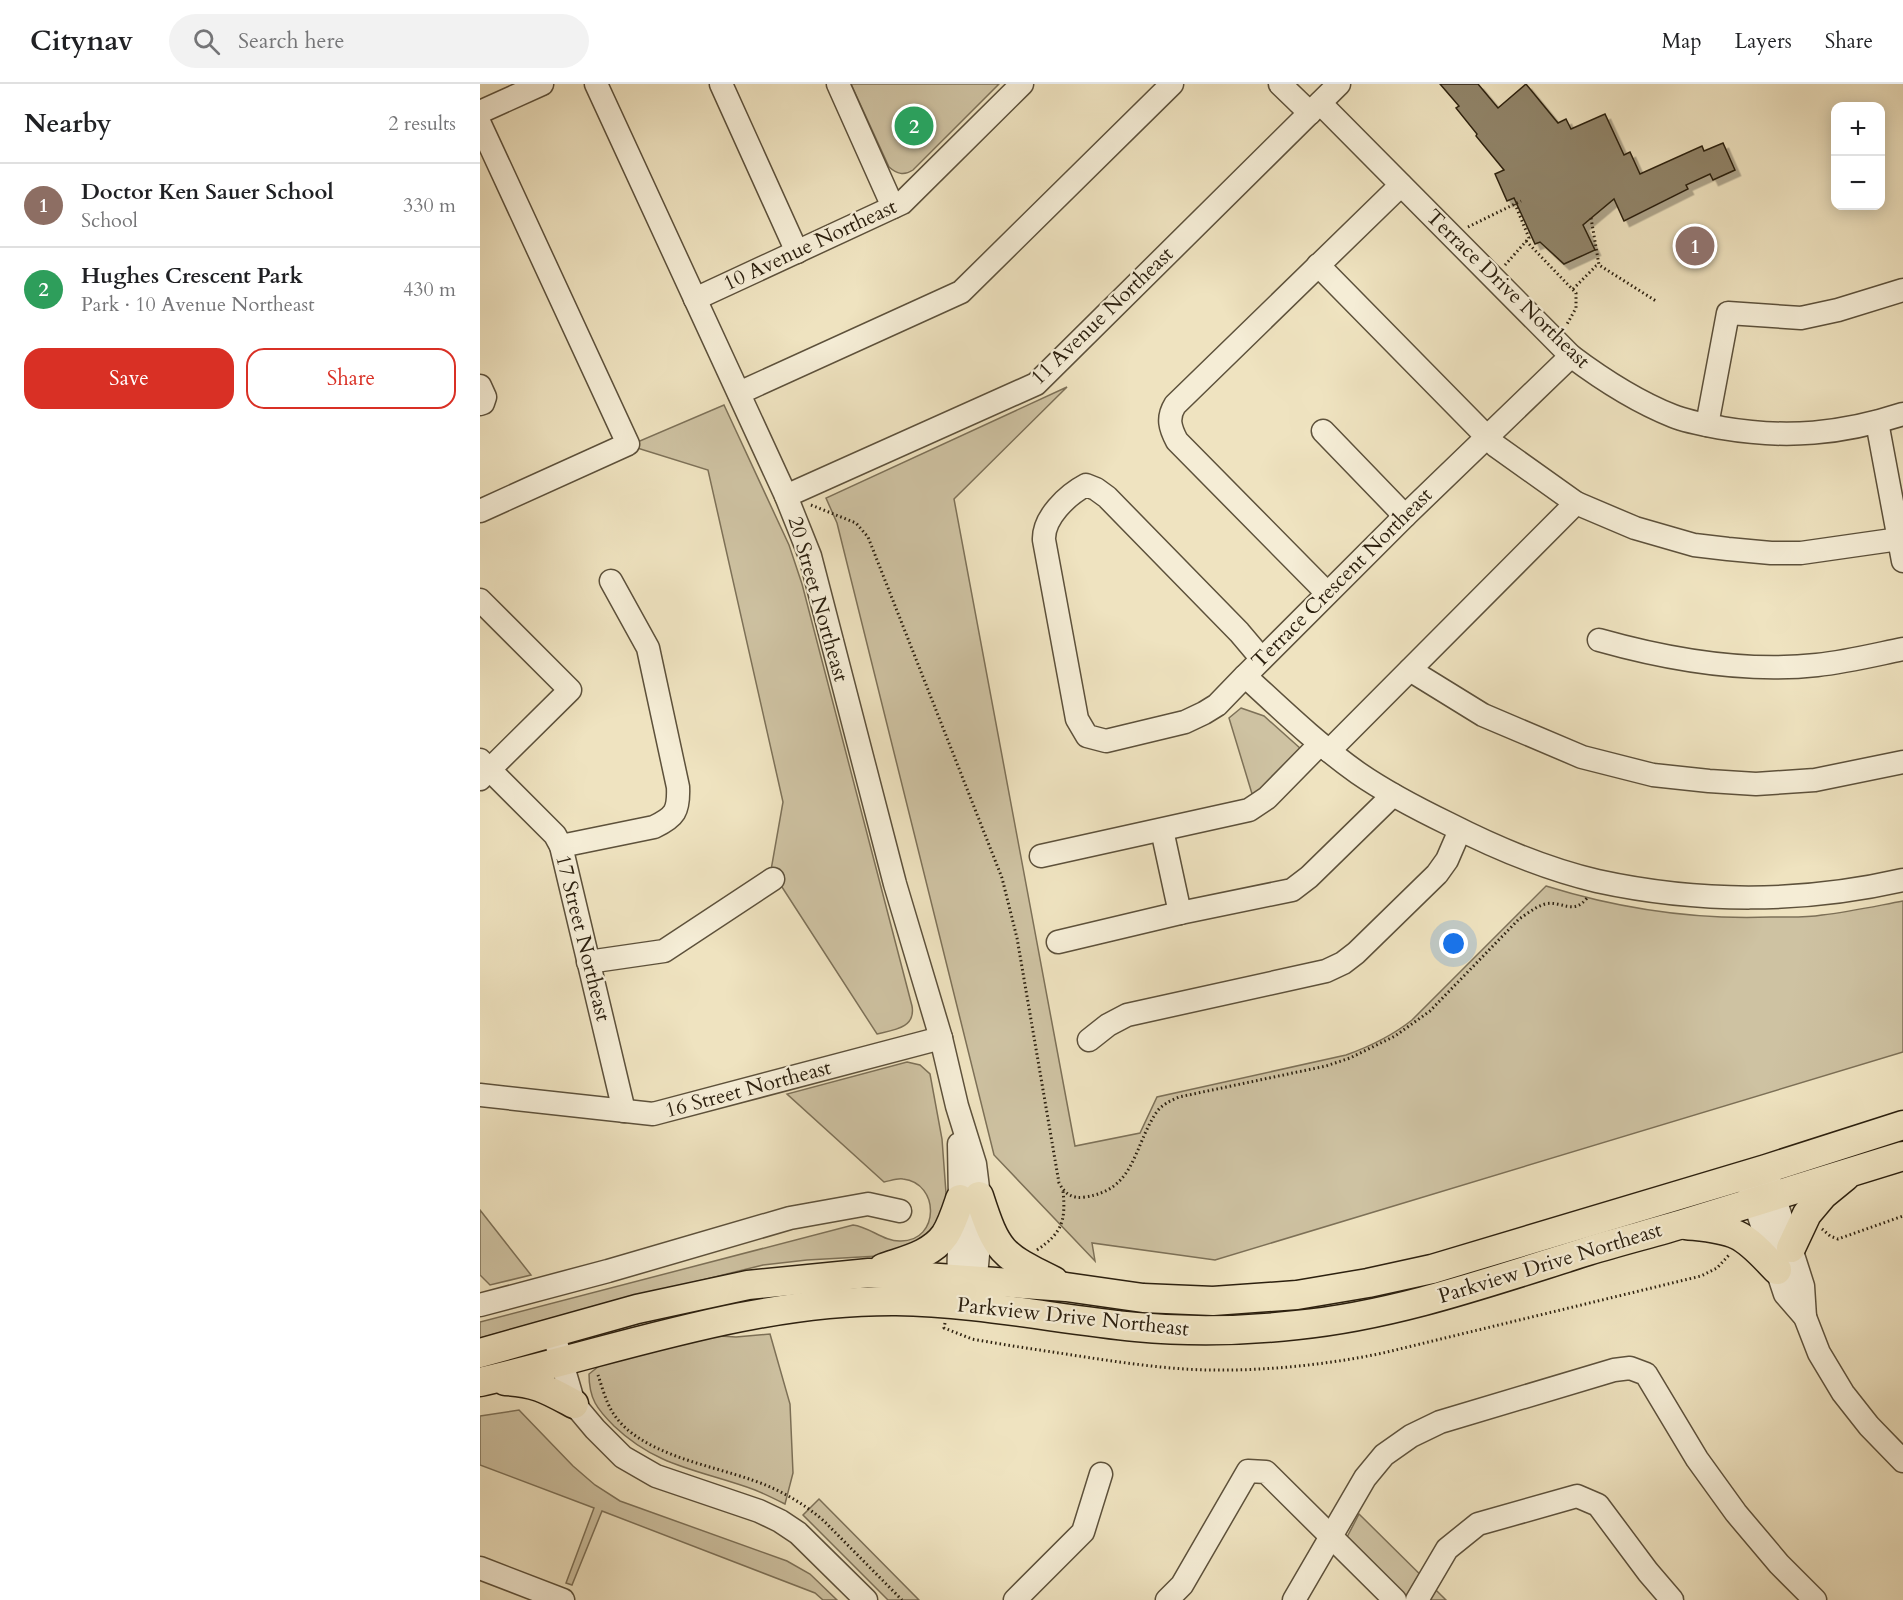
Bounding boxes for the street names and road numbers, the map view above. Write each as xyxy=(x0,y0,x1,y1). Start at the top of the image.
street label: 10 Avenue Northeast xyxy=(719,192,902,298)
street label: Terrace Drive Northeast xyxy=(1420,203,1597,375)
street label: 11 Avenue Northeast xyxy=(1024,240,1180,392)
street label: Terrace Crescent Northeast xyxy=(1245,481,1439,675)
street label: 20 Street Northeast xyxy=(781,513,856,685)
street label: 17 Street Northeast xyxy=(548,852,618,1025)
street label: 16 Street Northeast xyxy=(662,1053,835,1125)
street label: Parkview Drive Northeast xyxy=(1434,1215,1666,1311)
street label: Parkview Drive Northeast xyxy=(956,1290,1191,1344)

